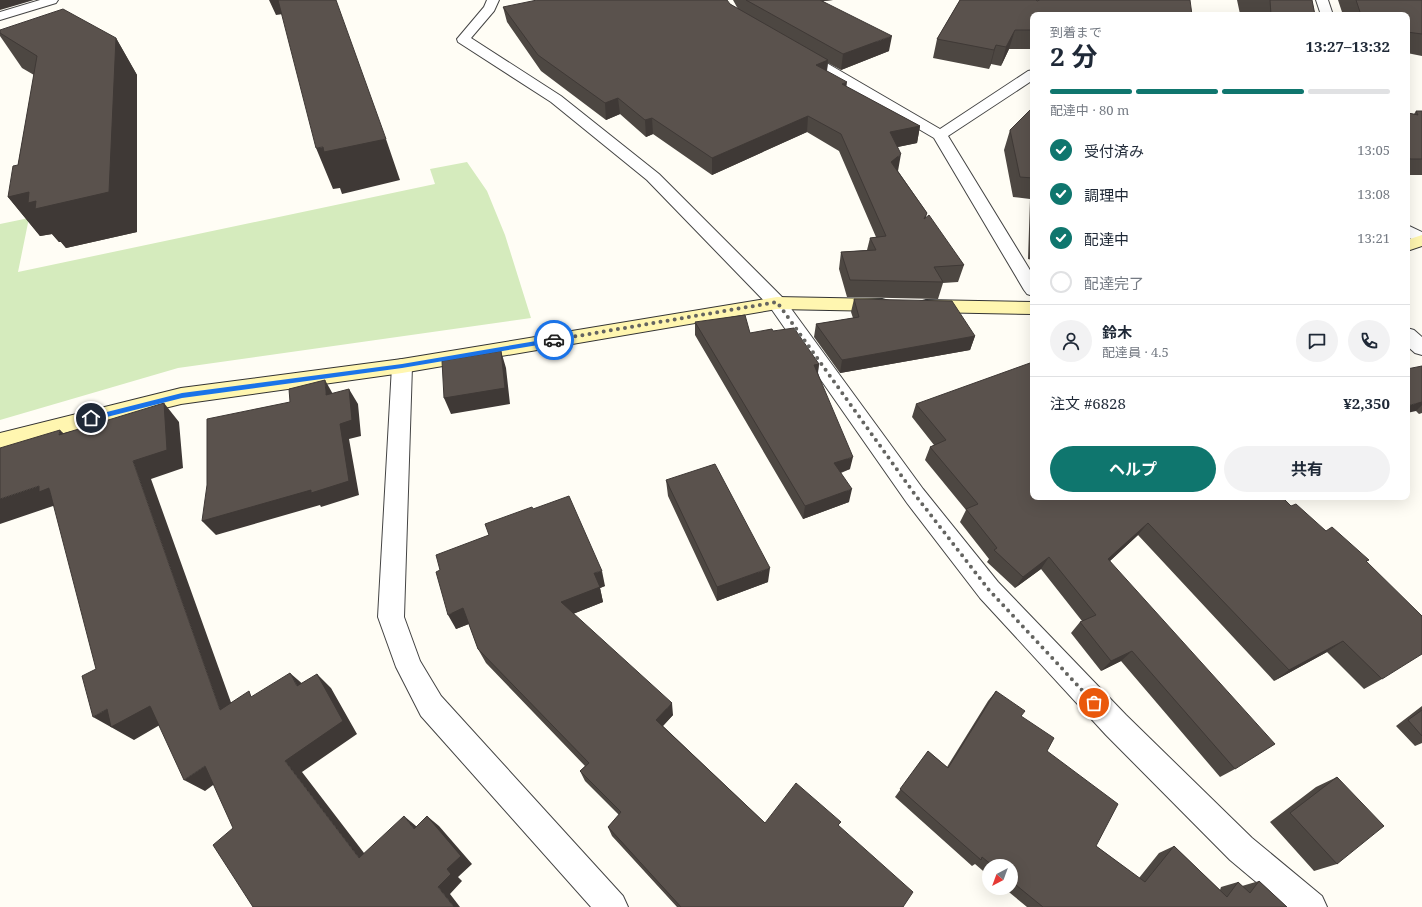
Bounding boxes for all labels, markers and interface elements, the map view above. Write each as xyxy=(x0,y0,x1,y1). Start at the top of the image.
text: 到着まで xyxy=(1050,23,1102,41)
text: 13:27–13:32 xyxy=(1306,36,1390,56)
text: 2 分 xyxy=(1050,38,1097,74)
text: 配達中 · 80 m xyxy=(1050,101,1129,119)
icon: check xyxy=(1050,139,1072,161)
text: 受付済み xyxy=(1084,141,1144,161)
text: 13:05 xyxy=(1357,141,1390,159)
icon: check xyxy=(1050,183,1072,205)
text: 調理中 xyxy=(1084,185,1129,205)
text: 13:08 xyxy=(1357,185,1390,203)
icon: check xyxy=(1050,227,1072,249)
text: 配達中 xyxy=(1084,229,1129,249)
text: 13:21 xyxy=(1357,229,1390,247)
text: 配達完了 xyxy=(1084,273,1144,293)
courier xyxy=(534,320,574,360)
button: person xyxy=(1050,320,1092,362)
button: chat xyxy=(1296,320,1338,362)
button: phone xyxy=(1348,320,1390,362)
text: 鈴木 xyxy=(1102,322,1132,342)
icon: car xyxy=(543,329,565,351)
text: 配達員 · 4.5 xyxy=(1102,343,1169,361)
text: 注文 #6828 xyxy=(1050,393,1126,413)
text: ¥2,350 xyxy=(1343,393,1390,413)
pin xyxy=(74,401,108,435)
icon: home xyxy=(80,407,102,429)
button: ヘルプ xyxy=(1050,446,1216,492)
button: 共有 xyxy=(1224,446,1390,492)
pin xyxy=(1077,686,1111,720)
icon: bag xyxy=(1083,692,1105,714)
north arrow xyxy=(982,859,1018,895)
map controls xyxy=(982,859,1018,895)

